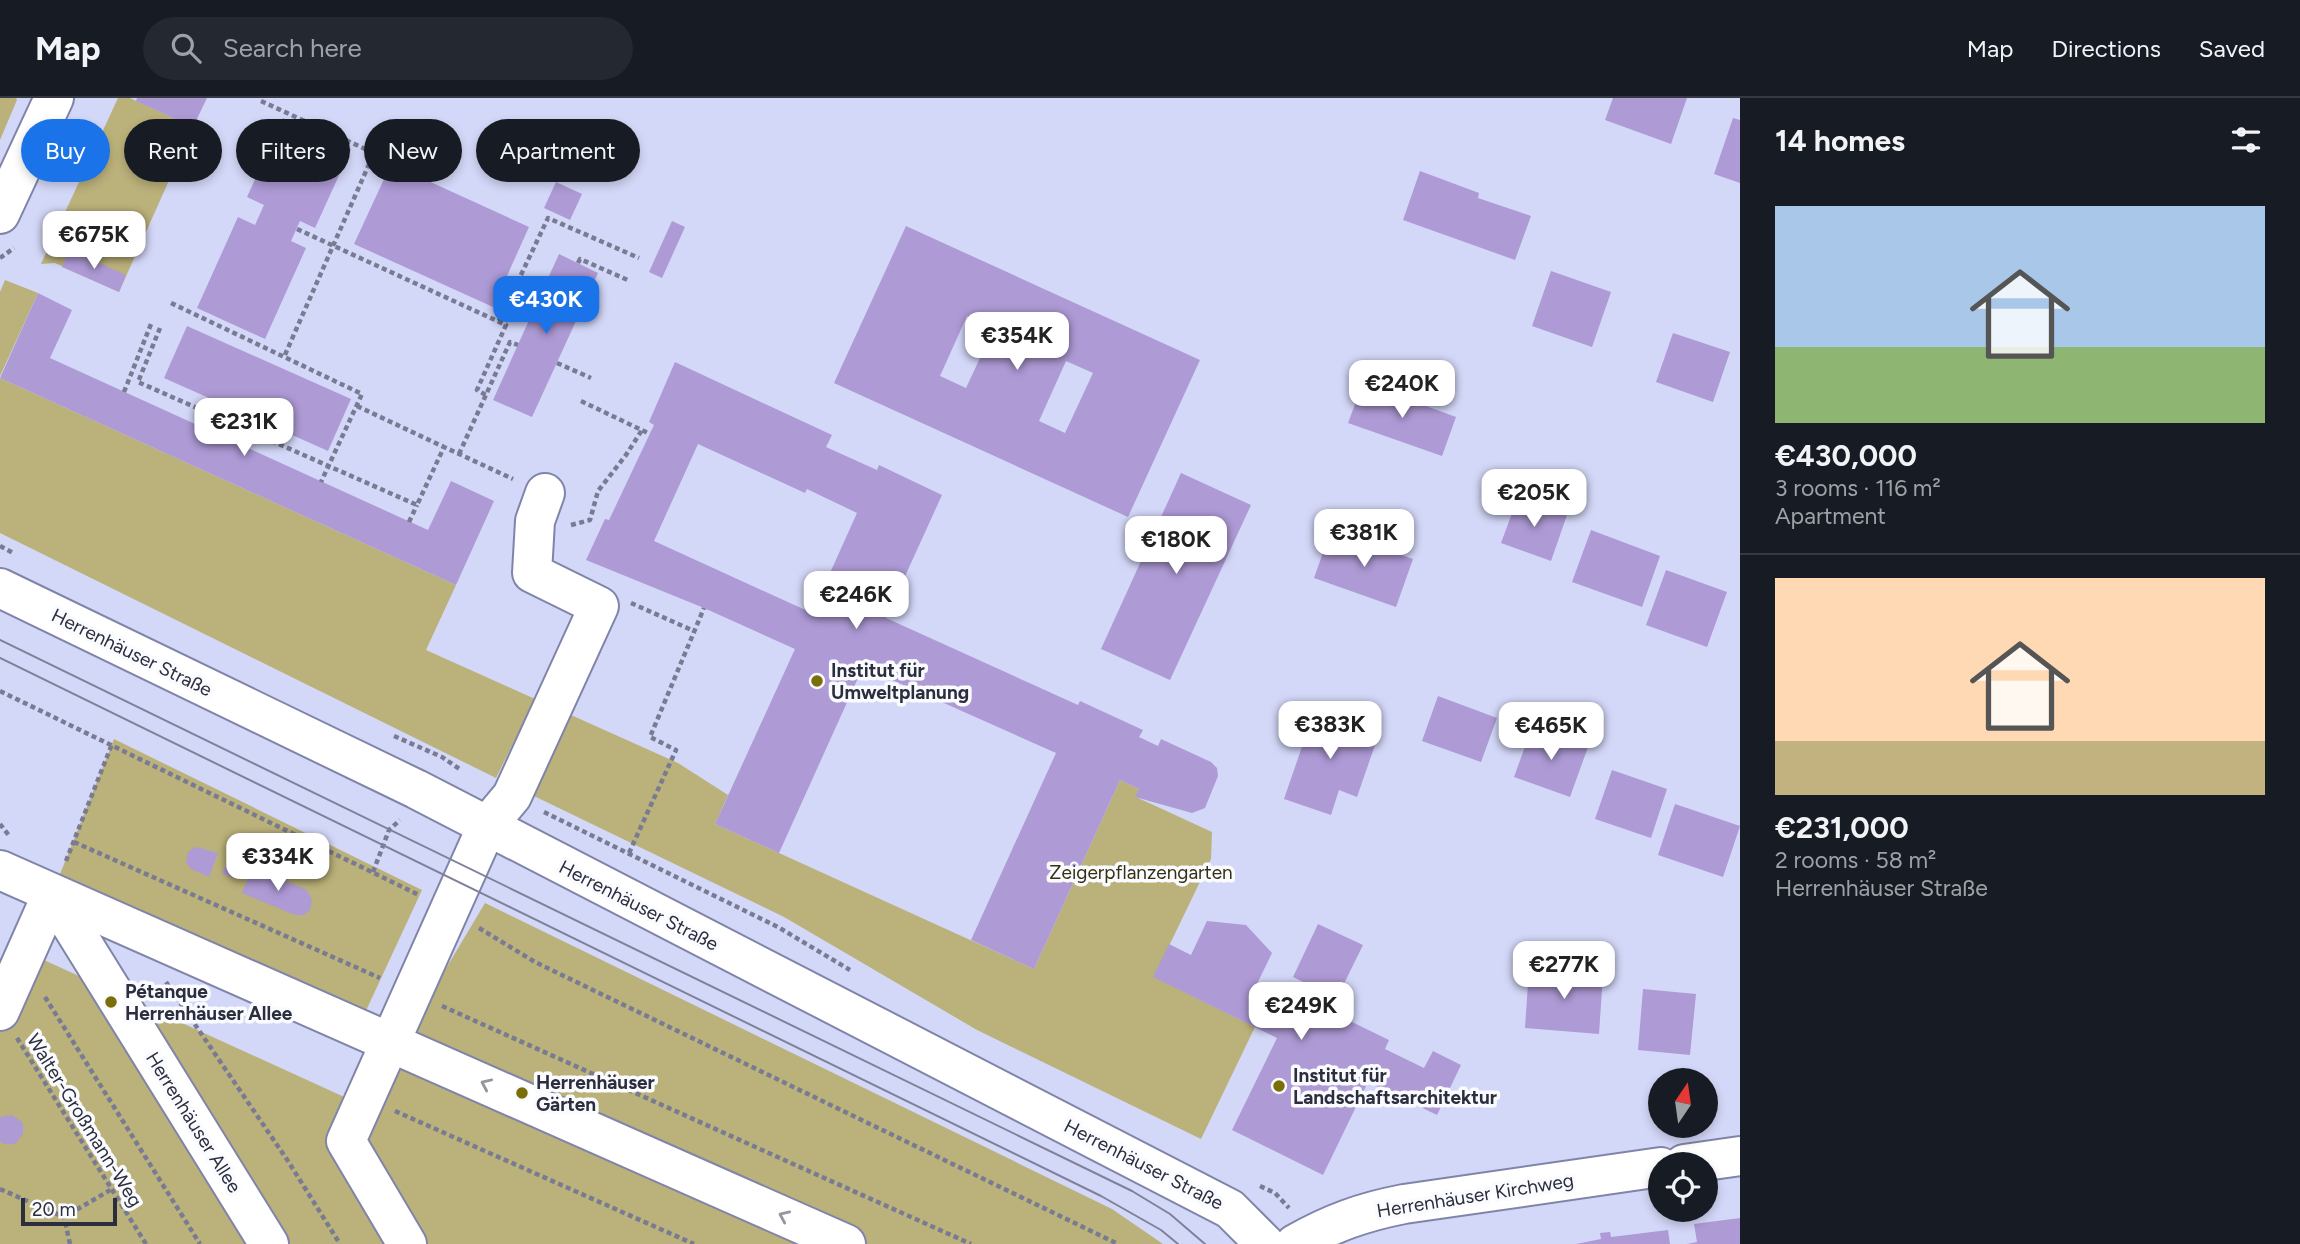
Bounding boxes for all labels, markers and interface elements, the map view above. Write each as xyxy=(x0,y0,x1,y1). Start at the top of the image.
search box xyxy=(143,17,633,80)
text: Map xyxy=(35,29,101,68)
icon: search xyxy=(167,29,205,67)
text: Search here xyxy=(223,32,362,64)
text: Map xyxy=(1967,34,2013,63)
text: Directions xyxy=(2051,34,2161,63)
text: Saved xyxy=(2199,34,2265,63)
chip: Buy xyxy=(21,119,110,182)
chip: Rent xyxy=(124,119,222,182)
chip: Filters xyxy=(236,119,350,182)
chip: New xyxy=(364,119,462,182)
chip: Apartment xyxy=(476,119,640,182)
icon: filters xyxy=(2227,121,2265,159)
text: 14 homes xyxy=(1775,122,1905,159)
pin: €675K xyxy=(45,212,143,271)
text: €675K xyxy=(59,220,129,248)
icon: home xyxy=(1957,251,2083,377)
pin: €430K xyxy=(497,276,595,336)
text: €430K xyxy=(509,285,583,313)
pin: €354K xyxy=(968,313,1066,372)
text: €354K xyxy=(981,321,1053,349)
pin: €240K xyxy=(1353,360,1451,420)
text: €240K xyxy=(1365,369,1439,397)
pin: €231K xyxy=(195,398,293,458)
text: €231K xyxy=(210,407,278,435)
text: €430,000 xyxy=(1775,437,1917,474)
pin: €205K xyxy=(1485,470,1583,529)
text: 3 rooms · 116 m² xyxy=(1775,474,1941,502)
text: €205K xyxy=(1498,478,1570,506)
text: Apartment xyxy=(1775,502,1886,530)
pin: €381K xyxy=(1315,510,1413,569)
pin: €180K xyxy=(1127,517,1225,576)
text: €381K xyxy=(1330,518,1398,546)
text: €180K xyxy=(1141,525,1211,553)
pin: €246K xyxy=(807,572,905,631)
text: €246K xyxy=(820,580,892,608)
street label: Herrenhäuser Straße xyxy=(48,604,216,701)
icon: home xyxy=(1957,623,2083,749)
place label: Institut für Umweltplanung xyxy=(831,659,969,704)
marker: Institut für Umweltplanung xyxy=(809,673,825,689)
pin: €383K xyxy=(1281,702,1379,761)
pin: €465K xyxy=(1502,702,1600,762)
text: €383K xyxy=(1295,710,1365,738)
text: €465K xyxy=(1515,711,1587,739)
text: €231,000 xyxy=(1775,809,1909,846)
pin: €334K xyxy=(229,834,327,893)
text: €334K xyxy=(242,842,314,870)
text: 2 rooms · 58 m² xyxy=(1775,846,1936,874)
street label: Herrenhäuser Straße xyxy=(555,855,722,956)
park label: Zeigerpflanzengarten xyxy=(1049,861,1233,884)
text: Herrenhäuser Straße xyxy=(1775,874,1988,902)
pin: €277K xyxy=(1515,942,1613,1001)
text: €277K xyxy=(1529,950,1599,978)
place label: Pétanque Herrenhäuser Allee xyxy=(125,980,293,1025)
pin: €249K xyxy=(1252,982,1350,1042)
text: €249K xyxy=(1265,991,1337,1019)
marker: Pétanque Herrenhäuser Allee xyxy=(103,994,119,1010)
street label: Walter-Großmann-Weg xyxy=(22,1029,147,1211)
street label: Herrenhäuser Allee xyxy=(141,1048,246,1197)
place label: Institut für Landschaftsarchitektur xyxy=(1293,1064,1497,1109)
north arrow xyxy=(1648,1068,1718,1138)
map controls xyxy=(1648,1068,1718,1222)
place label: Herrenhäuser Gärten xyxy=(536,1071,655,1116)
one-way arrow xyxy=(481,1078,493,1092)
marker: Institut für Landschaftsarchitektur xyxy=(1271,1078,1287,1094)
marker: Herrenhäuser Gärten xyxy=(514,1085,530,1101)
street label: Herrenhäuser Straße xyxy=(1060,1114,1227,1215)
button: locate xyxy=(1648,1152,1718,1222)
street label: Herrenhäuser Kirchweg xyxy=(1375,1169,1575,1222)
scale bar xyxy=(21,1195,117,1227)
text: 20 m xyxy=(32,1198,76,1221)
one-way arrow xyxy=(778,1210,791,1224)

